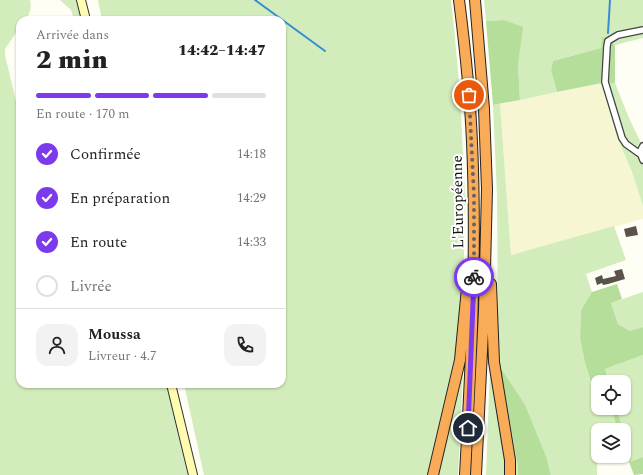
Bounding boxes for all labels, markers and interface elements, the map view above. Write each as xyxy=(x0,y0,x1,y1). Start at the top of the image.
text: Arrivée dans xyxy=(36,25,109,45)
text: 14:42–14:47 xyxy=(178,39,266,62)
text: 2 min xyxy=(36,40,108,80)
pin xyxy=(452,78,486,112)
icon: bag xyxy=(458,84,480,106)
text: En route · 170 m xyxy=(36,104,129,124)
icon: check xyxy=(36,143,58,165)
text: Confirmée xyxy=(70,143,141,166)
text: 14:18 xyxy=(237,144,266,164)
street label: L'Européenne xyxy=(446,155,470,249)
icon: check xyxy=(36,187,58,209)
text: En préparation xyxy=(70,187,170,210)
text: 14:29 xyxy=(237,188,266,208)
icon: check xyxy=(36,231,58,253)
text: En route xyxy=(70,231,127,254)
text: 14:33 xyxy=(237,232,266,252)
courier xyxy=(454,257,494,297)
icon: bike xyxy=(463,266,485,288)
text: Livrée xyxy=(70,275,112,298)
text: Moussa xyxy=(88,323,141,346)
button: person xyxy=(36,324,78,366)
button: phone xyxy=(224,324,266,366)
text: Livreur · 4.7 xyxy=(88,346,156,366)
map controls xyxy=(591,375,631,463)
button: locate xyxy=(591,375,631,415)
pin xyxy=(451,411,485,445)
icon: home xyxy=(457,417,479,439)
button: layers xyxy=(591,423,631,463)

